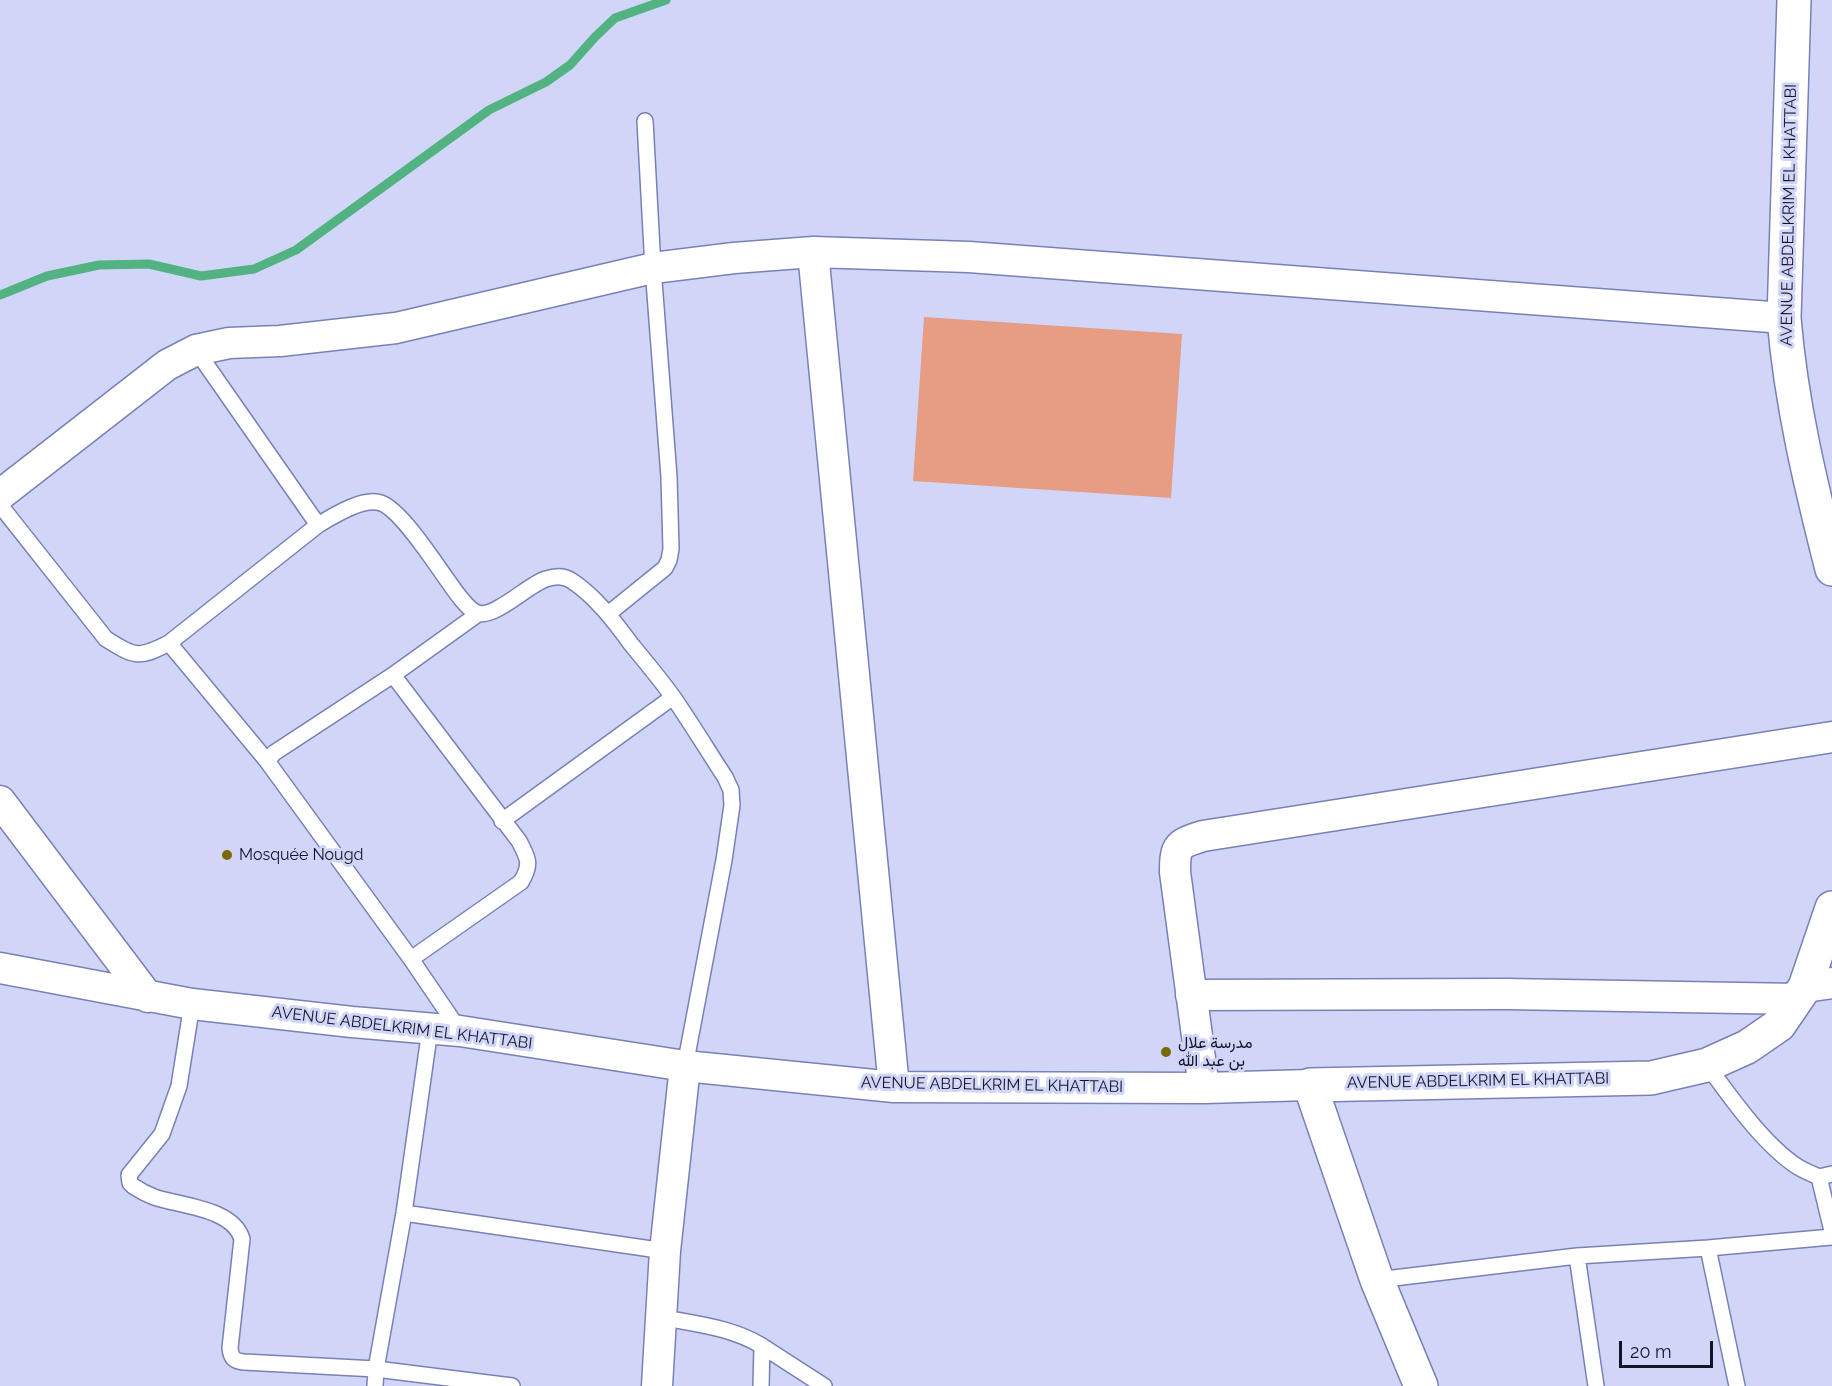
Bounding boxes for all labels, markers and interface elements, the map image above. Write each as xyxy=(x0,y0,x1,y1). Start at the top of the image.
street label: AVENUE ABDELKRIM EL KHATTABI xyxy=(1777,84,1801,346)
place label: Mosquée Nougd xyxy=(239,845,363,865)
marker: Mosquée Nougd xyxy=(220,848,234,862)
street label: AVENUE ABDELKRIM EL KHATTABI xyxy=(271,1002,533,1054)
place label: مدرسة علال بن عبد الله xyxy=(1178,1033,1252,1071)
marker: مدرسة علال بن عبد الله xyxy=(1159,1045,1173,1059)
street label: AVENUE ABDELKRIM EL KHATTABI xyxy=(1347,1069,1609,1093)
street label: AVENUE ABDELKRIM EL KHATTABI xyxy=(861,1073,1123,1097)
scale bar xyxy=(1622,1329,1716,1367)
text: 20 m xyxy=(1630,1341,1672,1362)

